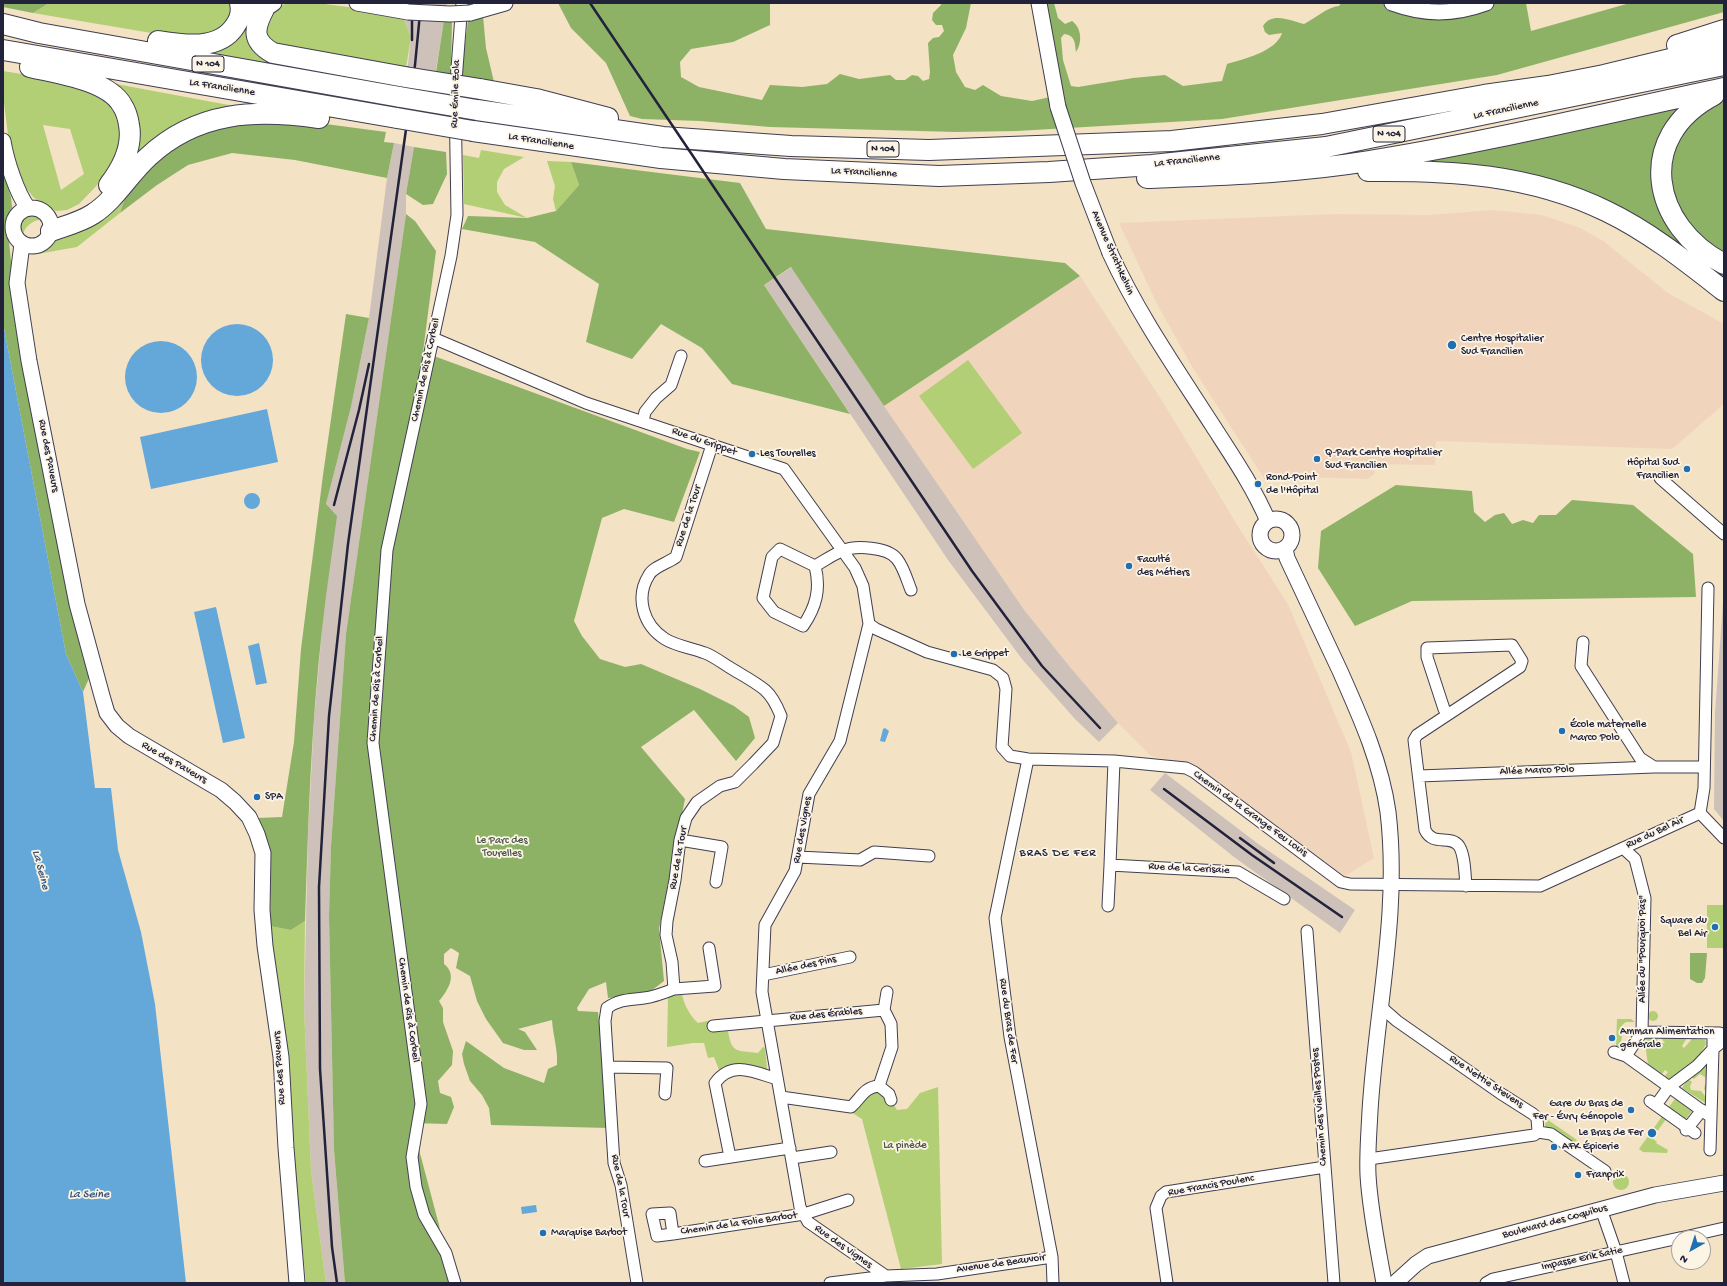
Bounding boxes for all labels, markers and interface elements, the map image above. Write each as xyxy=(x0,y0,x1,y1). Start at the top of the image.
road number: N 104 xyxy=(192,56,224,72)
street label: Rue Émile Zola xyxy=(448,60,464,128)
street label: La Francilienne xyxy=(188,76,256,100)
street label: La Francilienne xyxy=(1472,97,1540,123)
road number: N 104 xyxy=(1373,126,1405,142)
street label: La Francilienne xyxy=(507,130,575,154)
road number: N 104 xyxy=(867,141,899,157)
street label: La Francilienne xyxy=(1153,151,1221,171)
street label: La Francilienne xyxy=(831,165,897,181)
street label: Avenue Strathkelvin xyxy=(1087,209,1137,297)
street label: Chemin de Ris à Corbeil xyxy=(409,317,443,423)
place label: Centre Hospitalier Sud Francilien xyxy=(1461,332,1543,358)
marker: Centre Hospitalier Sud Francilien xyxy=(1446,339,1458,351)
street label: Rue des Paveurs xyxy=(34,419,62,493)
street label: Rue du Grippet xyxy=(670,425,738,459)
place label: Q-Park Centre Hospitalier Sud Francilien xyxy=(1325,446,1442,472)
place label: Les Tourelles xyxy=(760,447,816,461)
marker: Les Tourelles xyxy=(747,449,757,459)
marker: Q-Park Centre Hospitalier Sud Francilien xyxy=(1312,454,1322,464)
place label: Hôpital Sud Francilien xyxy=(1627,456,1679,482)
marker: Hôpital Sud Francilien xyxy=(1682,464,1692,474)
place label: Rond-Point de l'Hôpital xyxy=(1266,471,1319,497)
marker: Rond-Point de l'Hôpital xyxy=(1253,479,1263,489)
street label: Rue de la Tour xyxy=(673,483,705,549)
place label: Faculté des Métiers xyxy=(1137,553,1190,579)
marker: Faculté des Métiers xyxy=(1124,561,1134,571)
street label: Chemin de Ris à Corbeil xyxy=(367,636,387,742)
place label: Le Grippet xyxy=(962,647,1009,661)
marker: Le Grippet xyxy=(949,649,959,659)
place label: École maternelle Marco Polo xyxy=(1570,718,1646,744)
marker: École maternelle Marco Polo xyxy=(1557,726,1567,736)
street label: Rue des Paveurs xyxy=(139,739,209,787)
street label: Allée Marco Polo xyxy=(1499,763,1575,779)
street label: Chemin de la Grange Feu Louis xyxy=(1190,768,1310,860)
place label: SPA xyxy=(265,790,283,804)
marker: SPA xyxy=(252,792,262,802)
street label: Rue des Vignes xyxy=(791,796,815,864)
street label: Rue du Bel Air xyxy=(1624,814,1686,852)
street label: Rue de la Tour xyxy=(667,825,691,891)
park label: Le Parc des Tourelles xyxy=(477,834,527,860)
district label: BRAS DE FER xyxy=(1020,847,1096,861)
water label: La Seine xyxy=(28,849,52,891)
street label: Rue de la Cerisaie xyxy=(1148,860,1230,878)
street label: Allée du "Pourquoi Pas" xyxy=(1636,895,1650,1003)
place label: Square du Bel Air xyxy=(1660,914,1707,940)
marker: Square du Bel Air xyxy=(1710,922,1720,932)
street label: Allée des Pins xyxy=(774,953,838,979)
street label: Chemin de Ris à Corbeil xyxy=(394,957,422,1063)
street label: Rue du Bras de Fer xyxy=(996,978,1020,1064)
street label: Rue des Érables xyxy=(789,1005,863,1025)
place label: Amman Alimentation générale xyxy=(1620,1025,1714,1051)
street label: Rue des Paveurs xyxy=(271,1031,289,1105)
marker: Amman Alimentation générale xyxy=(1607,1033,1617,1043)
street label: Chemin des Vieilles Postes xyxy=(1309,1048,1331,1166)
street label: Rue Nettie Stevens xyxy=(1446,1052,1526,1112)
place label: Gare du Bras de Fer - Évry Génopole xyxy=(1533,1097,1623,1123)
marker: Gare du Bras de Fer - Évry Génopole xyxy=(1626,1105,1636,1115)
place label: Le Bras de Fer xyxy=(1578,1126,1643,1140)
marker: Le Bras de Fer xyxy=(1646,1127,1658,1139)
park label: La pinède xyxy=(883,1139,927,1153)
place label: AFK Épicerie xyxy=(1562,1140,1619,1154)
marker: AFK Épicerie xyxy=(1549,1142,1559,1152)
street label: Rue de la Tour xyxy=(607,1153,633,1219)
place label: Franprix xyxy=(1586,1168,1624,1182)
marker: Franprix xyxy=(1573,1170,1583,1180)
street label: Rue Francis Poulenc xyxy=(1167,1172,1255,1200)
water label: La Seine xyxy=(69,1188,109,1202)
street label: Boulevard des Coquibus xyxy=(1501,1202,1609,1242)
street label: Chemin de la Folie Barbot xyxy=(680,1209,798,1239)
street label: Rue des Vignes xyxy=(811,1222,875,1272)
place label: Marquise Barbot xyxy=(551,1226,627,1240)
marker: Marquise Barbot xyxy=(538,1228,548,1238)
north arrow xyxy=(1671,1230,1711,1270)
street label: Impasse Erik Satie xyxy=(1540,1244,1624,1274)
street label: Avenue de Beauvoir xyxy=(956,1251,1046,1277)
text: N xyxy=(1678,1252,1691,1265)

